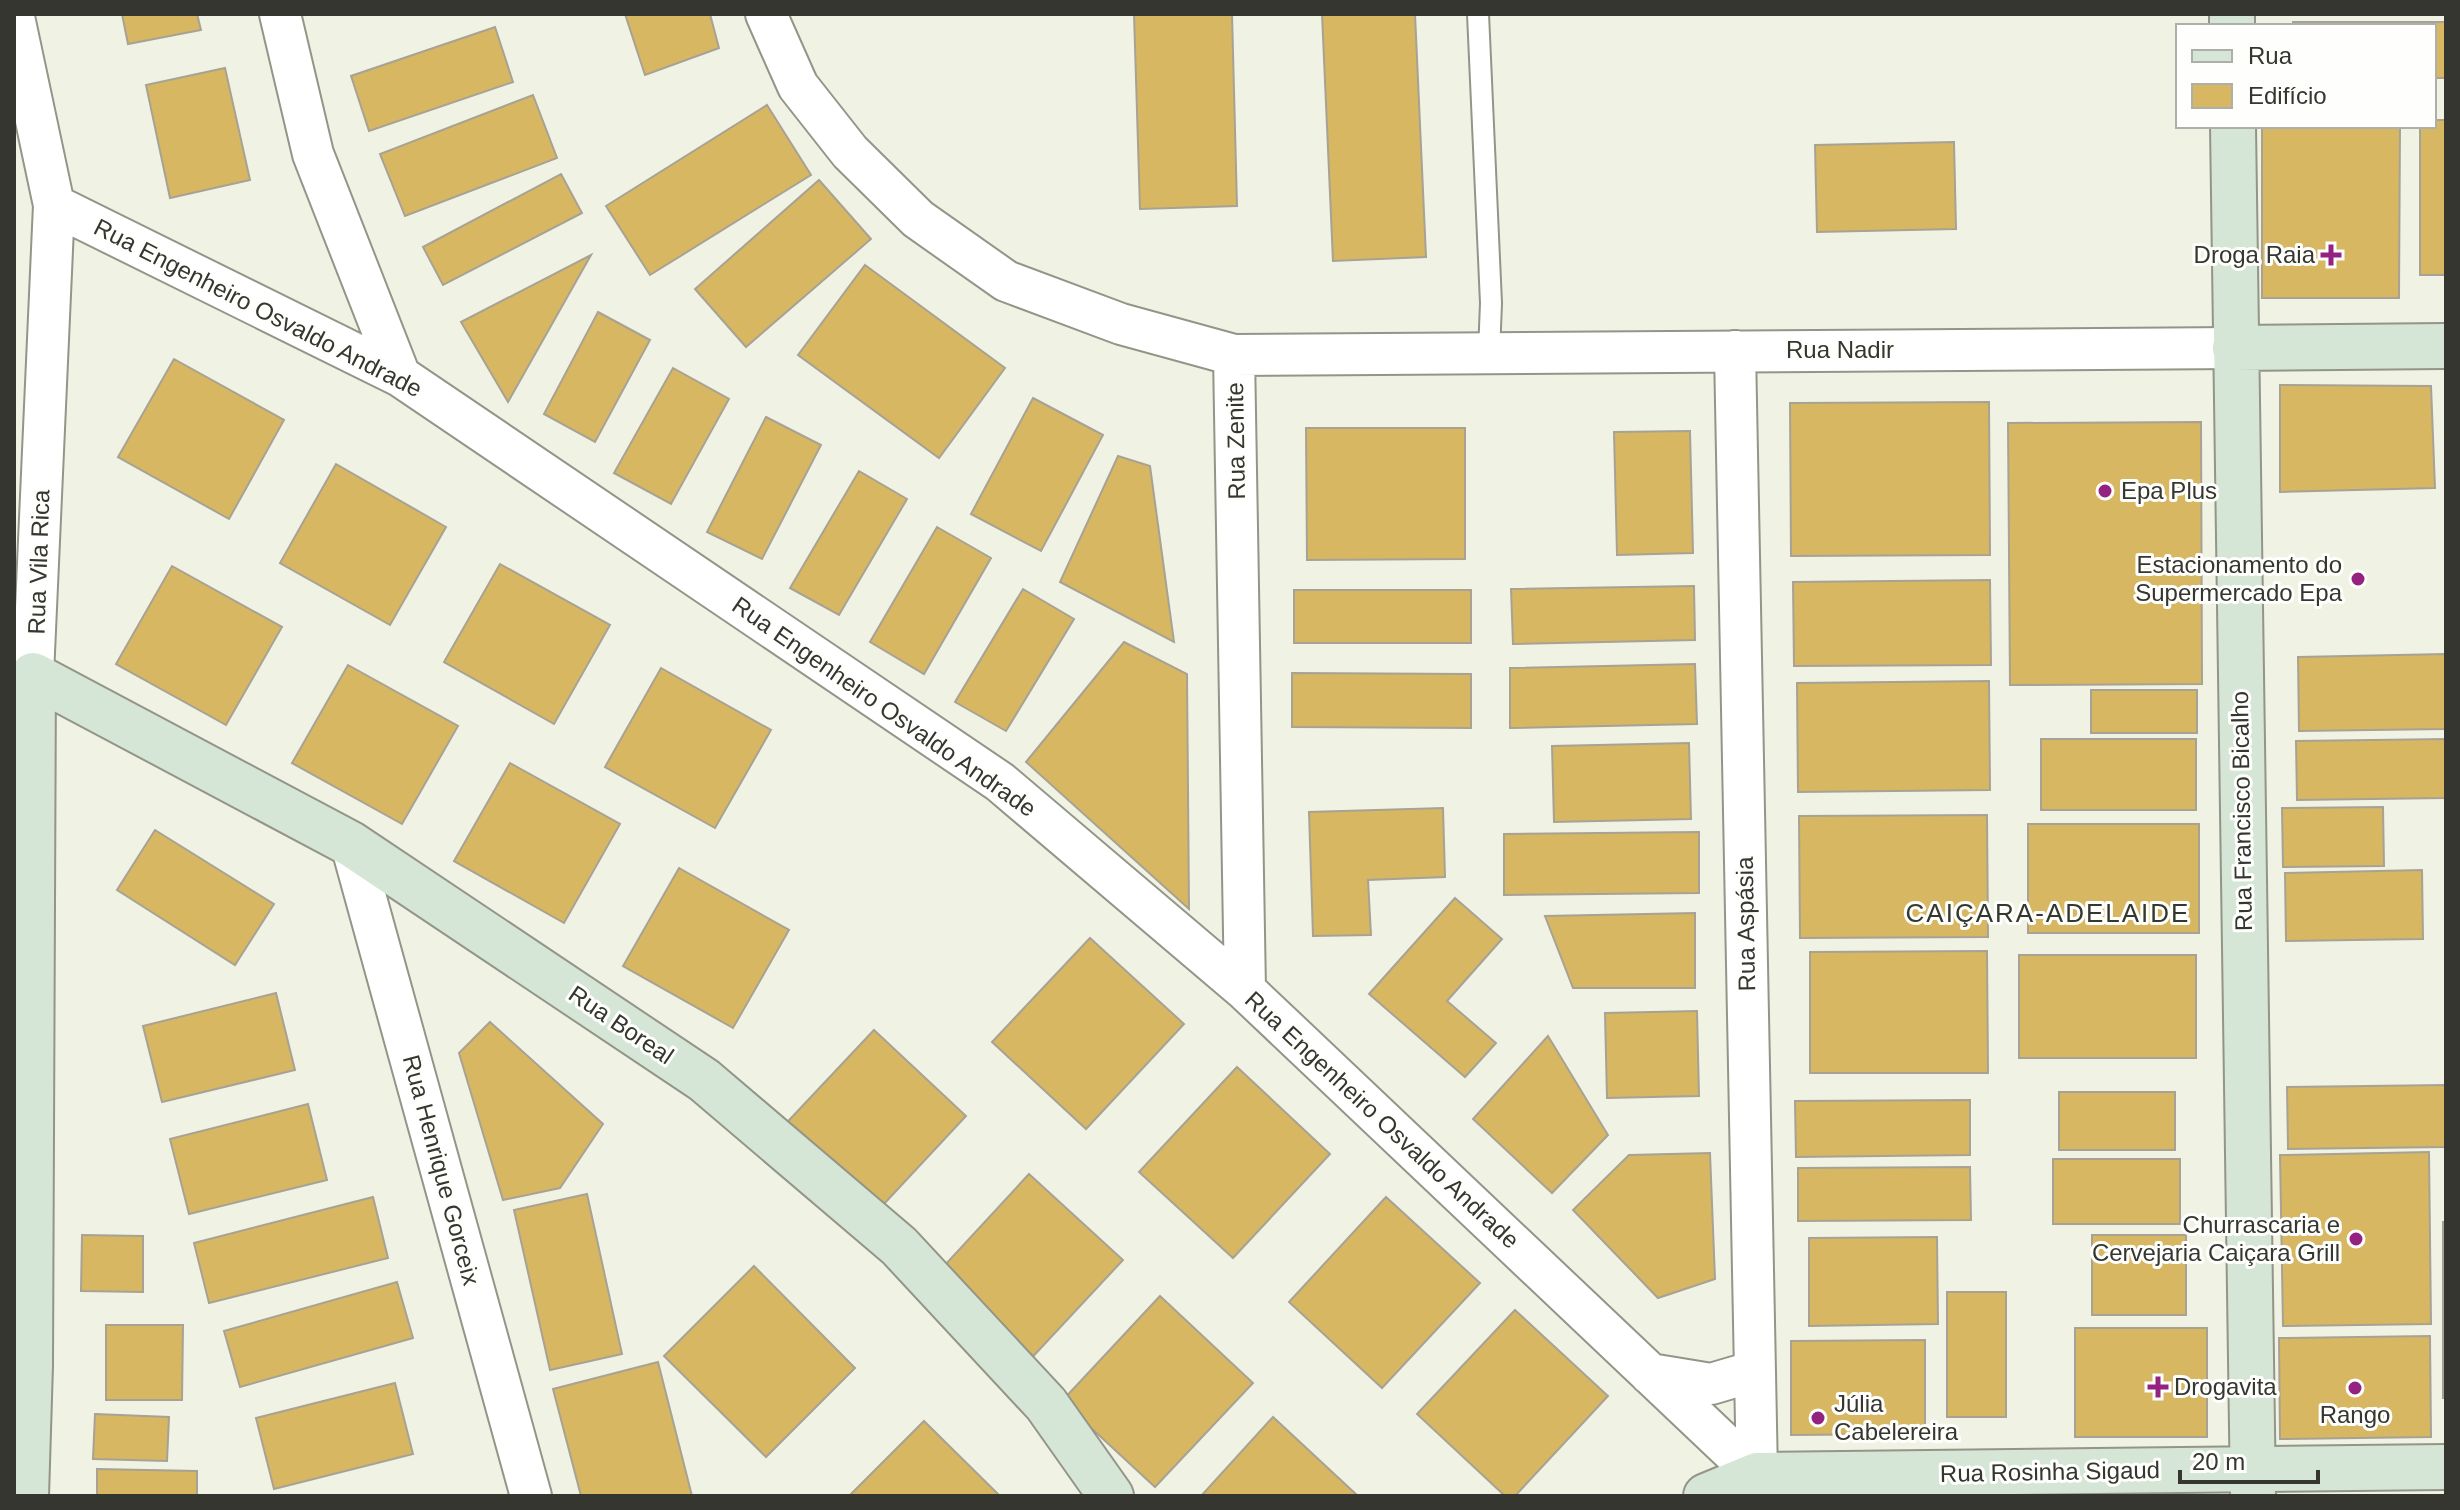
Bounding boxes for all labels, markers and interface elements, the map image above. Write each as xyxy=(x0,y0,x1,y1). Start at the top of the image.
legend xyxy=(2176,24,2436,128)
text: Rua xyxy=(2248,42,2293,69)
text: Edifício xyxy=(2248,82,2327,109)
street label: Rua Engenheiro Osvaldo Andrade xyxy=(90,213,427,402)
place label: Droga Raia xyxy=(2194,241,2316,268)
marker: Droga Raia xyxy=(2322,246,2340,264)
street label: Rua Nadir xyxy=(1786,336,1894,363)
street label: Rua Zenite xyxy=(1221,382,1250,500)
place label: Epa Plus xyxy=(2121,477,2217,504)
marker: Epa Plus xyxy=(2096,482,2114,500)
street label: Rua Vila Rica xyxy=(22,488,55,635)
place label: Estacionamento do Supermercado Epa xyxy=(2135,551,2343,606)
marker: Estacionamento do Supermercado Epa xyxy=(2349,570,2367,588)
street label: Rua Engenheiro Osvaldo Andrade xyxy=(727,591,1041,822)
street label: Rua Francisco Bicalho xyxy=(2226,691,2257,931)
street label: Rua Aspásia xyxy=(1731,856,1760,992)
district label: CAIÇARA-ADELAIDE xyxy=(1906,898,2190,928)
street label: Rua Boreal xyxy=(564,980,679,1069)
street label: Rua Engenheiro Osvaldo Andrade xyxy=(1240,986,1525,1254)
street label: Rua Henrique Gorceix xyxy=(398,1052,485,1288)
place label: Churrascaria e Cervejaria Caiçara Grill xyxy=(2092,1211,2340,1266)
marker: Churrascaria e Cervejaria Caiçara Grill xyxy=(2347,1230,2365,1248)
place label: Drogavita xyxy=(2174,1373,2277,1400)
marker: Drogavita xyxy=(2149,1378,2167,1396)
marker: Rango xyxy=(2346,1379,2364,1397)
place label: Júlia Cabelereira xyxy=(1834,1390,1959,1445)
place label: Rango xyxy=(2320,1401,2390,1428)
marker: Júlia Cabelereira xyxy=(1809,1409,1827,1427)
scale bar xyxy=(2180,1434,2318,1484)
text: 20 m xyxy=(2192,1448,2245,1475)
street label: Rua Rosinha Sigaud xyxy=(1940,1456,2160,1487)

